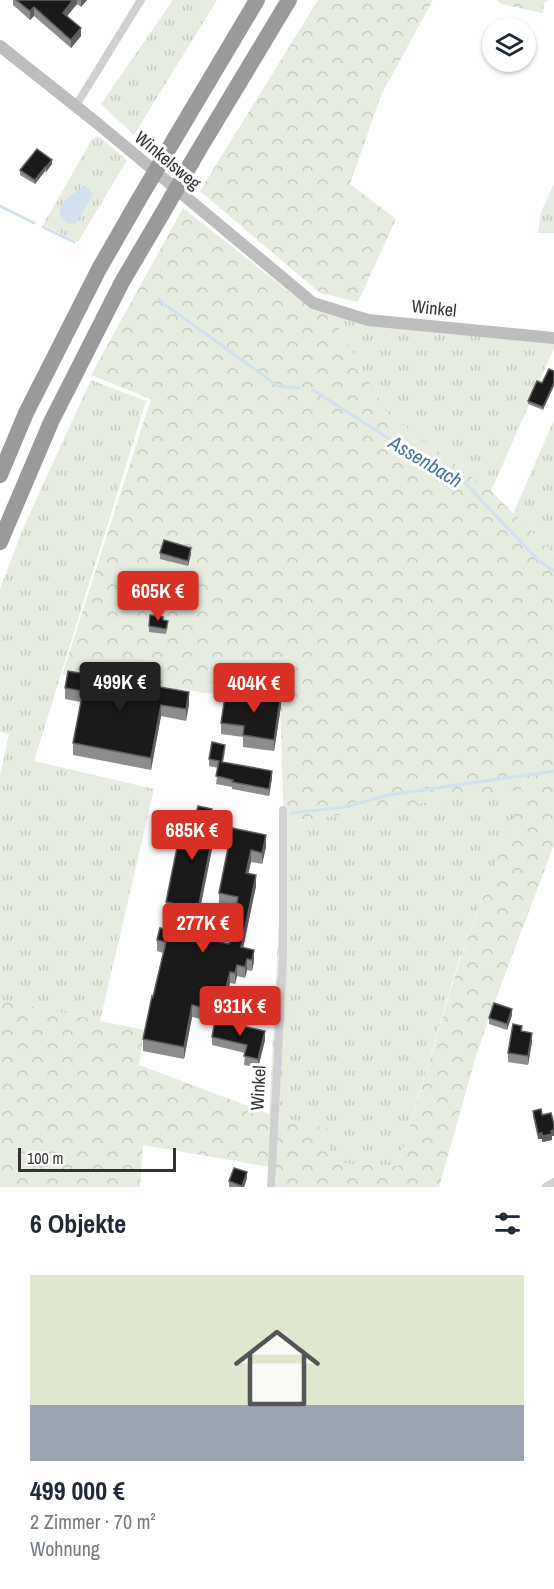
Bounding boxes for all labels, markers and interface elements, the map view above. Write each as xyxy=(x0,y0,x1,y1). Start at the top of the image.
map controls xyxy=(482,18,536,72)
button: layers xyxy=(482,18,536,72)
street label: Winkelsweg xyxy=(129,125,207,196)
street label: Winkel xyxy=(410,293,458,323)
water label: Assenbach xyxy=(383,428,468,493)
pin: 605K € xyxy=(109,571,207,622)
text: 605K € xyxy=(132,577,184,604)
pin: 499K € xyxy=(71,662,169,713)
pin: 404K € xyxy=(205,663,303,714)
text: 499K € xyxy=(94,668,146,695)
text: 404K € xyxy=(228,669,280,696)
pin: 685K € xyxy=(143,810,241,861)
text: 685K € xyxy=(166,816,218,843)
pin: 277K € xyxy=(154,903,252,954)
text: 277K € xyxy=(177,909,229,936)
pin: 931K € xyxy=(191,986,289,1037)
text: 931K € xyxy=(214,992,266,1019)
street label: Winkel xyxy=(244,1065,272,1111)
scale bar xyxy=(18,1145,176,1172)
text: 100 m xyxy=(27,1147,63,1169)
text: 6 Objekte xyxy=(30,1206,126,1241)
icon: filters xyxy=(491,1207,524,1240)
icon: home xyxy=(223,1314,331,1422)
text: 499 000 € xyxy=(30,1473,125,1508)
text: 2 Zimmer · 70 m² xyxy=(30,1508,156,1535)
text: Wohnung xyxy=(30,1535,100,1562)

